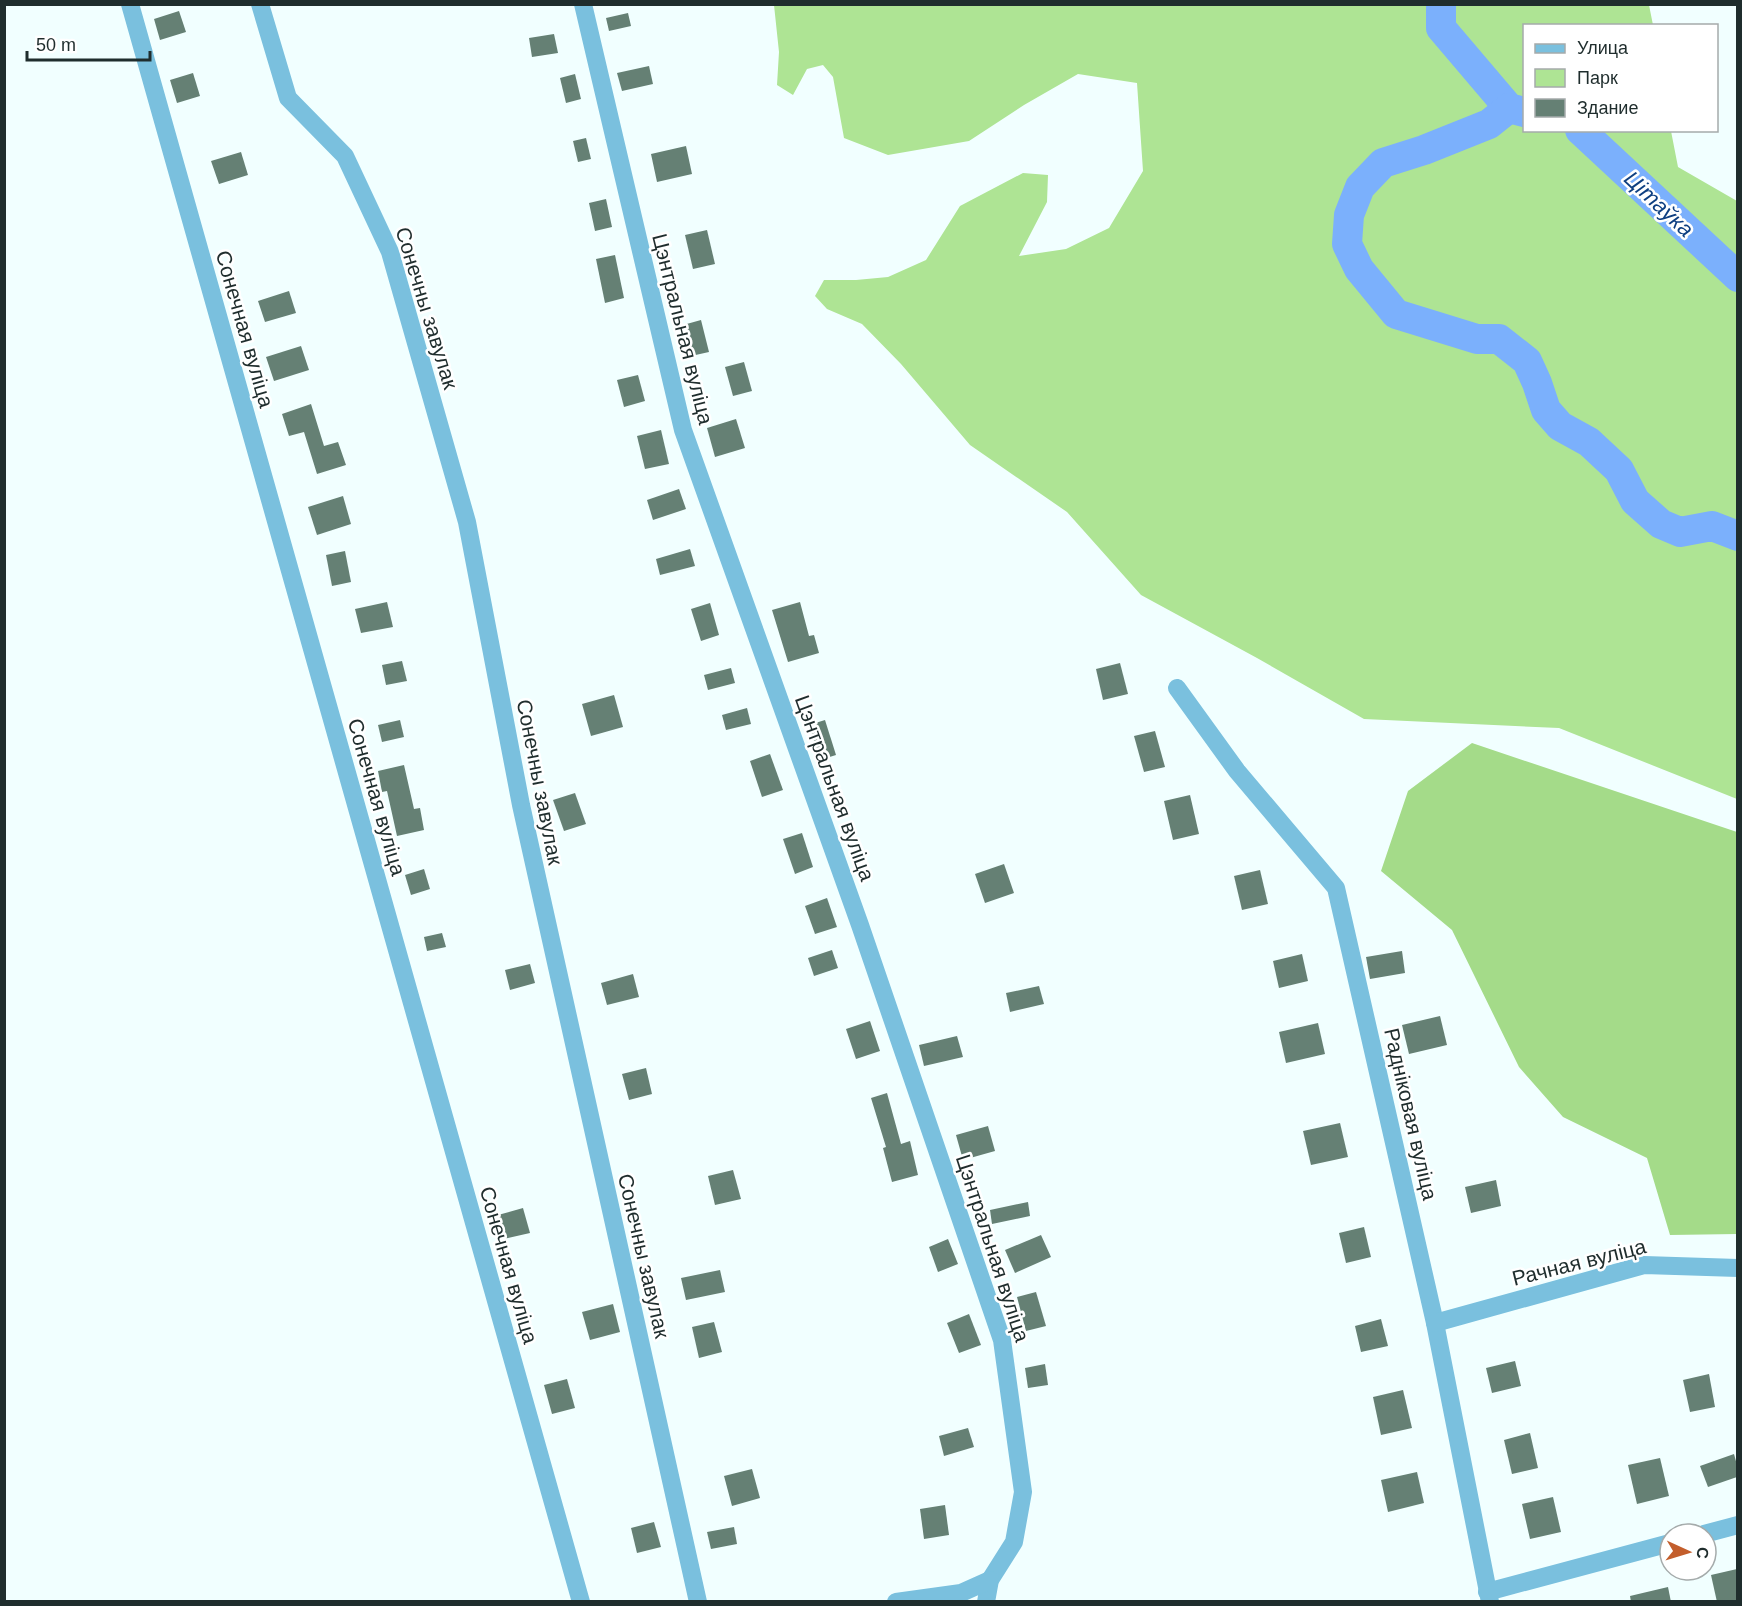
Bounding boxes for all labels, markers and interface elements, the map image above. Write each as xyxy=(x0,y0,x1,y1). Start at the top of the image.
scale bar xyxy=(27,24,150,62)
legend xyxy=(1523,24,1718,132)
text: 50 m xyxy=(36,35,76,55)
text: Улица xyxy=(1577,38,1629,58)
text: Парк xyxy=(1577,68,1618,88)
text: Здание xyxy=(1577,98,1638,118)
water label: Цітаўка xyxy=(1619,166,1699,242)
street label: Сонечны завулак xyxy=(391,224,463,392)
street label: Цэнтральная вуліца xyxy=(648,231,718,427)
street label: Сонечная вуліца xyxy=(212,248,278,410)
street label: Цэнтральная вуліца xyxy=(791,692,879,884)
street label: Сонечны завулак xyxy=(513,697,567,867)
street label: Сонечная вуліца xyxy=(344,716,410,878)
street label: Радніковая вуліца xyxy=(1380,1026,1442,1203)
street label: Цэнтральная вуліца xyxy=(952,1151,1034,1345)
street label: Сонечны завулак xyxy=(614,1172,674,1341)
street label: Сонечная вуліца xyxy=(476,1184,542,1346)
street label: Рачная вуліца xyxy=(1510,1234,1649,1290)
north arrow xyxy=(1658,1522,1718,1582)
text: С xyxy=(1694,1547,1711,1560)

